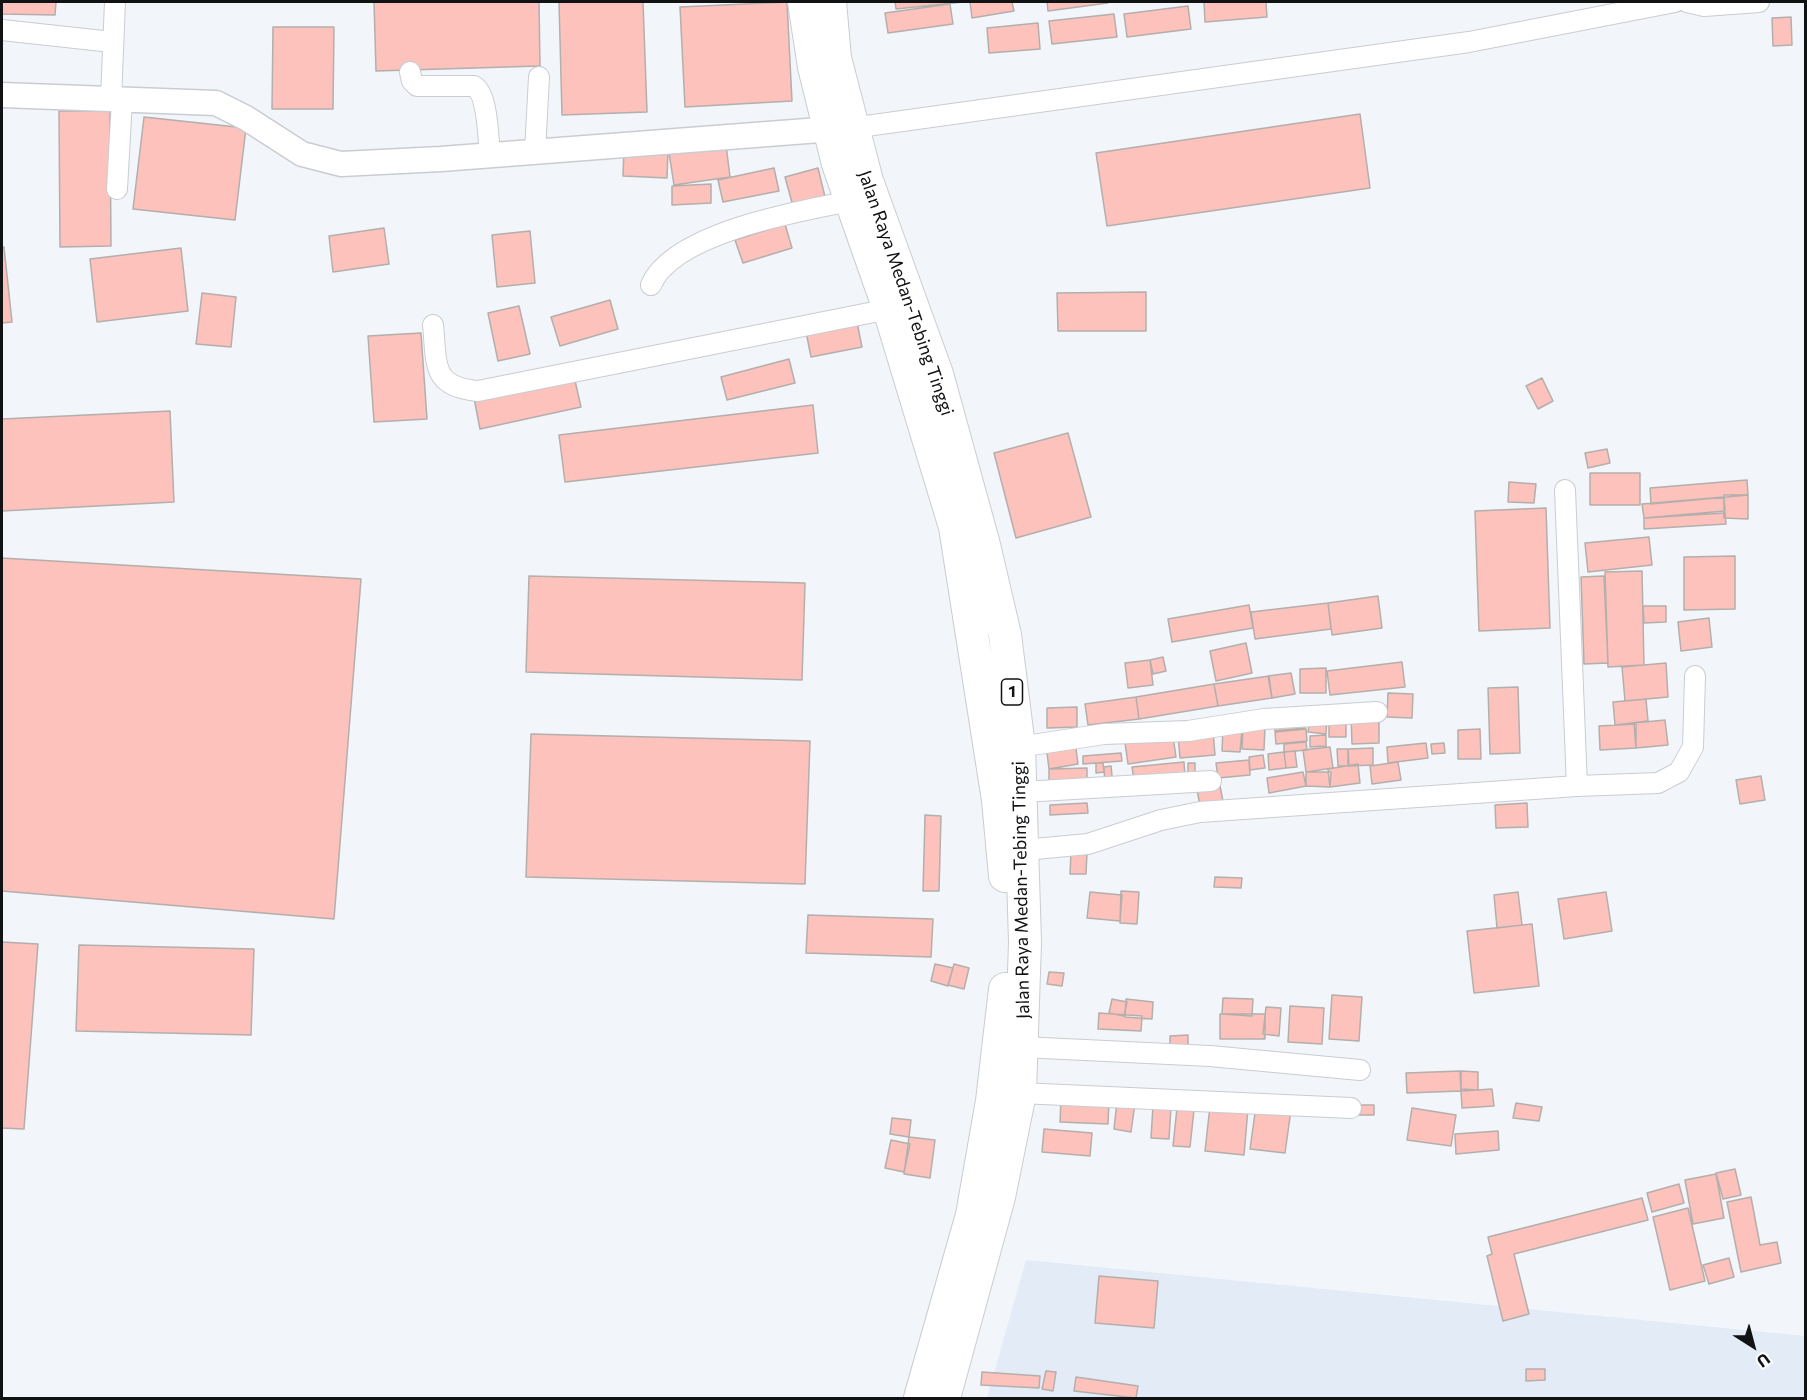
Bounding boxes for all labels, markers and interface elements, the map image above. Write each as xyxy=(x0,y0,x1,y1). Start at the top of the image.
street label: Jalan Raya Medan-Tebing Tinggi xyxy=(854,167,958,419)
road number: 1 xyxy=(1002,679,1022,705)
street label: Jalan Raya Medan-Tebing Tinggi xyxy=(1008,761,1034,1019)
north arrow xyxy=(1723,1316,1783,1376)
text: U xyxy=(1754,1350,1774,1372)

